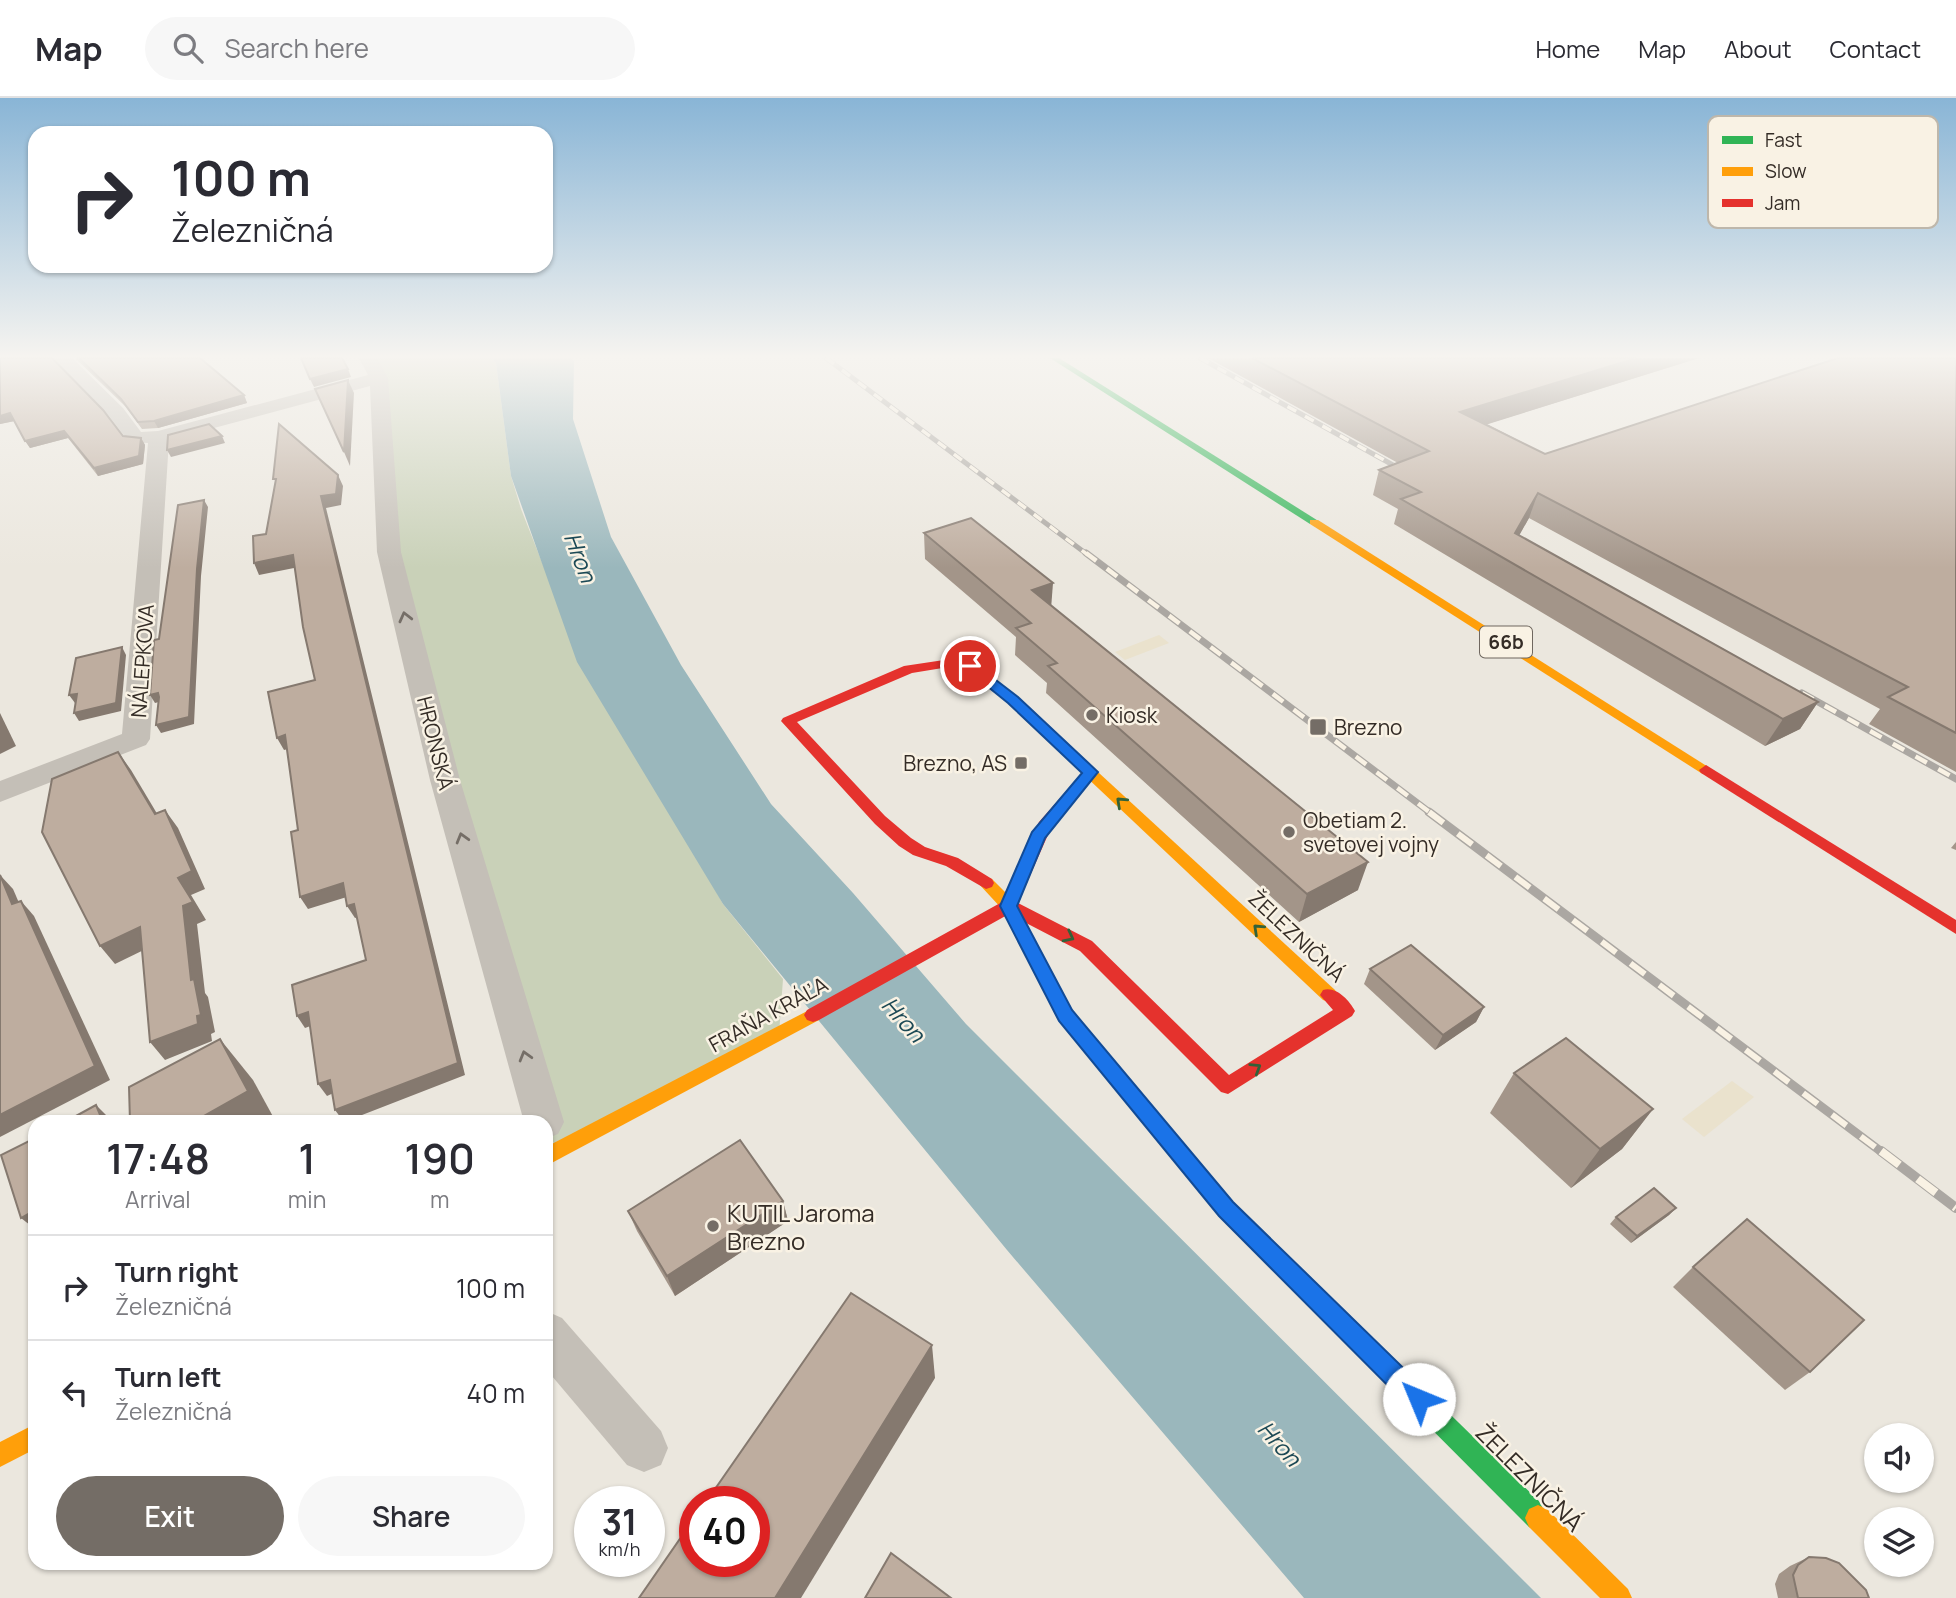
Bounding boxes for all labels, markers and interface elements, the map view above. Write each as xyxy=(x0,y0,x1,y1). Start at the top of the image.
search box xyxy=(145,17,635,80)
text: Map xyxy=(35,26,103,71)
icon: search xyxy=(169,29,207,67)
text: Search here xyxy=(225,30,369,66)
text: Home xyxy=(1535,32,1600,65)
text: Map xyxy=(1638,32,1686,65)
text: About xyxy=(1724,32,1792,65)
text: Contact xyxy=(1830,32,1921,65)
legend xyxy=(1708,116,1938,228)
text: Fast xyxy=(1765,127,1802,153)
text: 100 m xyxy=(171,144,311,211)
icon: right xyxy=(56,154,147,245)
text: Slow xyxy=(1765,158,1807,184)
text: Jam xyxy=(1765,190,1800,216)
text: Železničná xyxy=(171,208,333,252)
water label: Hron xyxy=(557,527,606,588)
street label: NÁLEPKOVA xyxy=(124,603,160,719)
one-way arrow xyxy=(399,611,413,623)
road number: 66b xyxy=(1480,626,1532,657)
pin xyxy=(940,636,1000,696)
icon: arrive xyxy=(951,647,989,685)
street label: HRONSKÁ xyxy=(411,693,461,793)
place label: Kiosk xyxy=(1106,701,1158,729)
marker: Kiosk xyxy=(1084,707,1100,723)
place label: Brezno xyxy=(1334,713,1402,741)
marker: Brezno xyxy=(1308,717,1328,737)
place label: Brezno, AS xyxy=(903,749,1007,777)
marker: Brezno, AS xyxy=(1013,755,1029,771)
one-way arrow xyxy=(1116,797,1129,810)
place label: Obetiam 2. svetovej vojny xyxy=(1303,806,1439,858)
marker: Obetiam 2. svetovej vojny xyxy=(1281,824,1297,840)
one-way arrow xyxy=(455,832,470,844)
street label: ŽELEZNIČNÁ xyxy=(1243,884,1351,988)
one-way arrow xyxy=(1253,925,1266,937)
one-way arrow xyxy=(1062,929,1074,942)
street label: FRAŇA KRÁĽA xyxy=(703,970,833,1058)
water label: Hron xyxy=(875,989,934,1050)
one-way arrow xyxy=(519,1050,533,1062)
one-way arrow xyxy=(1249,1064,1262,1077)
text: 17:48 xyxy=(106,1129,210,1187)
text: 1 xyxy=(298,1129,316,1187)
text: 190 xyxy=(404,1129,475,1187)
text: Arrival xyxy=(125,1183,191,1215)
text: min xyxy=(288,1183,326,1215)
text: m xyxy=(430,1183,449,1215)
place label: KUTIL Jaroma Brezno xyxy=(727,1196,875,1257)
marker: KUTIL Jaroma Brezno xyxy=(705,1218,721,1234)
text: Turn right xyxy=(115,1254,239,1290)
icon: right xyxy=(56,1269,94,1307)
text: 100 m xyxy=(456,1270,525,1306)
text: Železničná xyxy=(115,1290,232,1322)
text: Turn left xyxy=(115,1359,222,1395)
position arrow xyxy=(1382,1362,1456,1436)
icon: left xyxy=(56,1374,94,1412)
text: 40 m xyxy=(467,1375,525,1411)
text: Železničná xyxy=(115,1395,232,1427)
water label: Hron xyxy=(1251,1413,1310,1474)
street label: ŽELEZNIČNÁ xyxy=(1469,1416,1591,1538)
map controls xyxy=(1864,1423,1934,1577)
button: sound xyxy=(1864,1423,1934,1493)
button: Exit xyxy=(56,1476,284,1556)
button: Share xyxy=(298,1476,525,1556)
speed limit sign: 40 xyxy=(679,1486,770,1577)
text: 31 xyxy=(602,1498,637,1546)
button: layers xyxy=(1864,1507,1934,1577)
text: km/h xyxy=(599,1537,640,1561)

